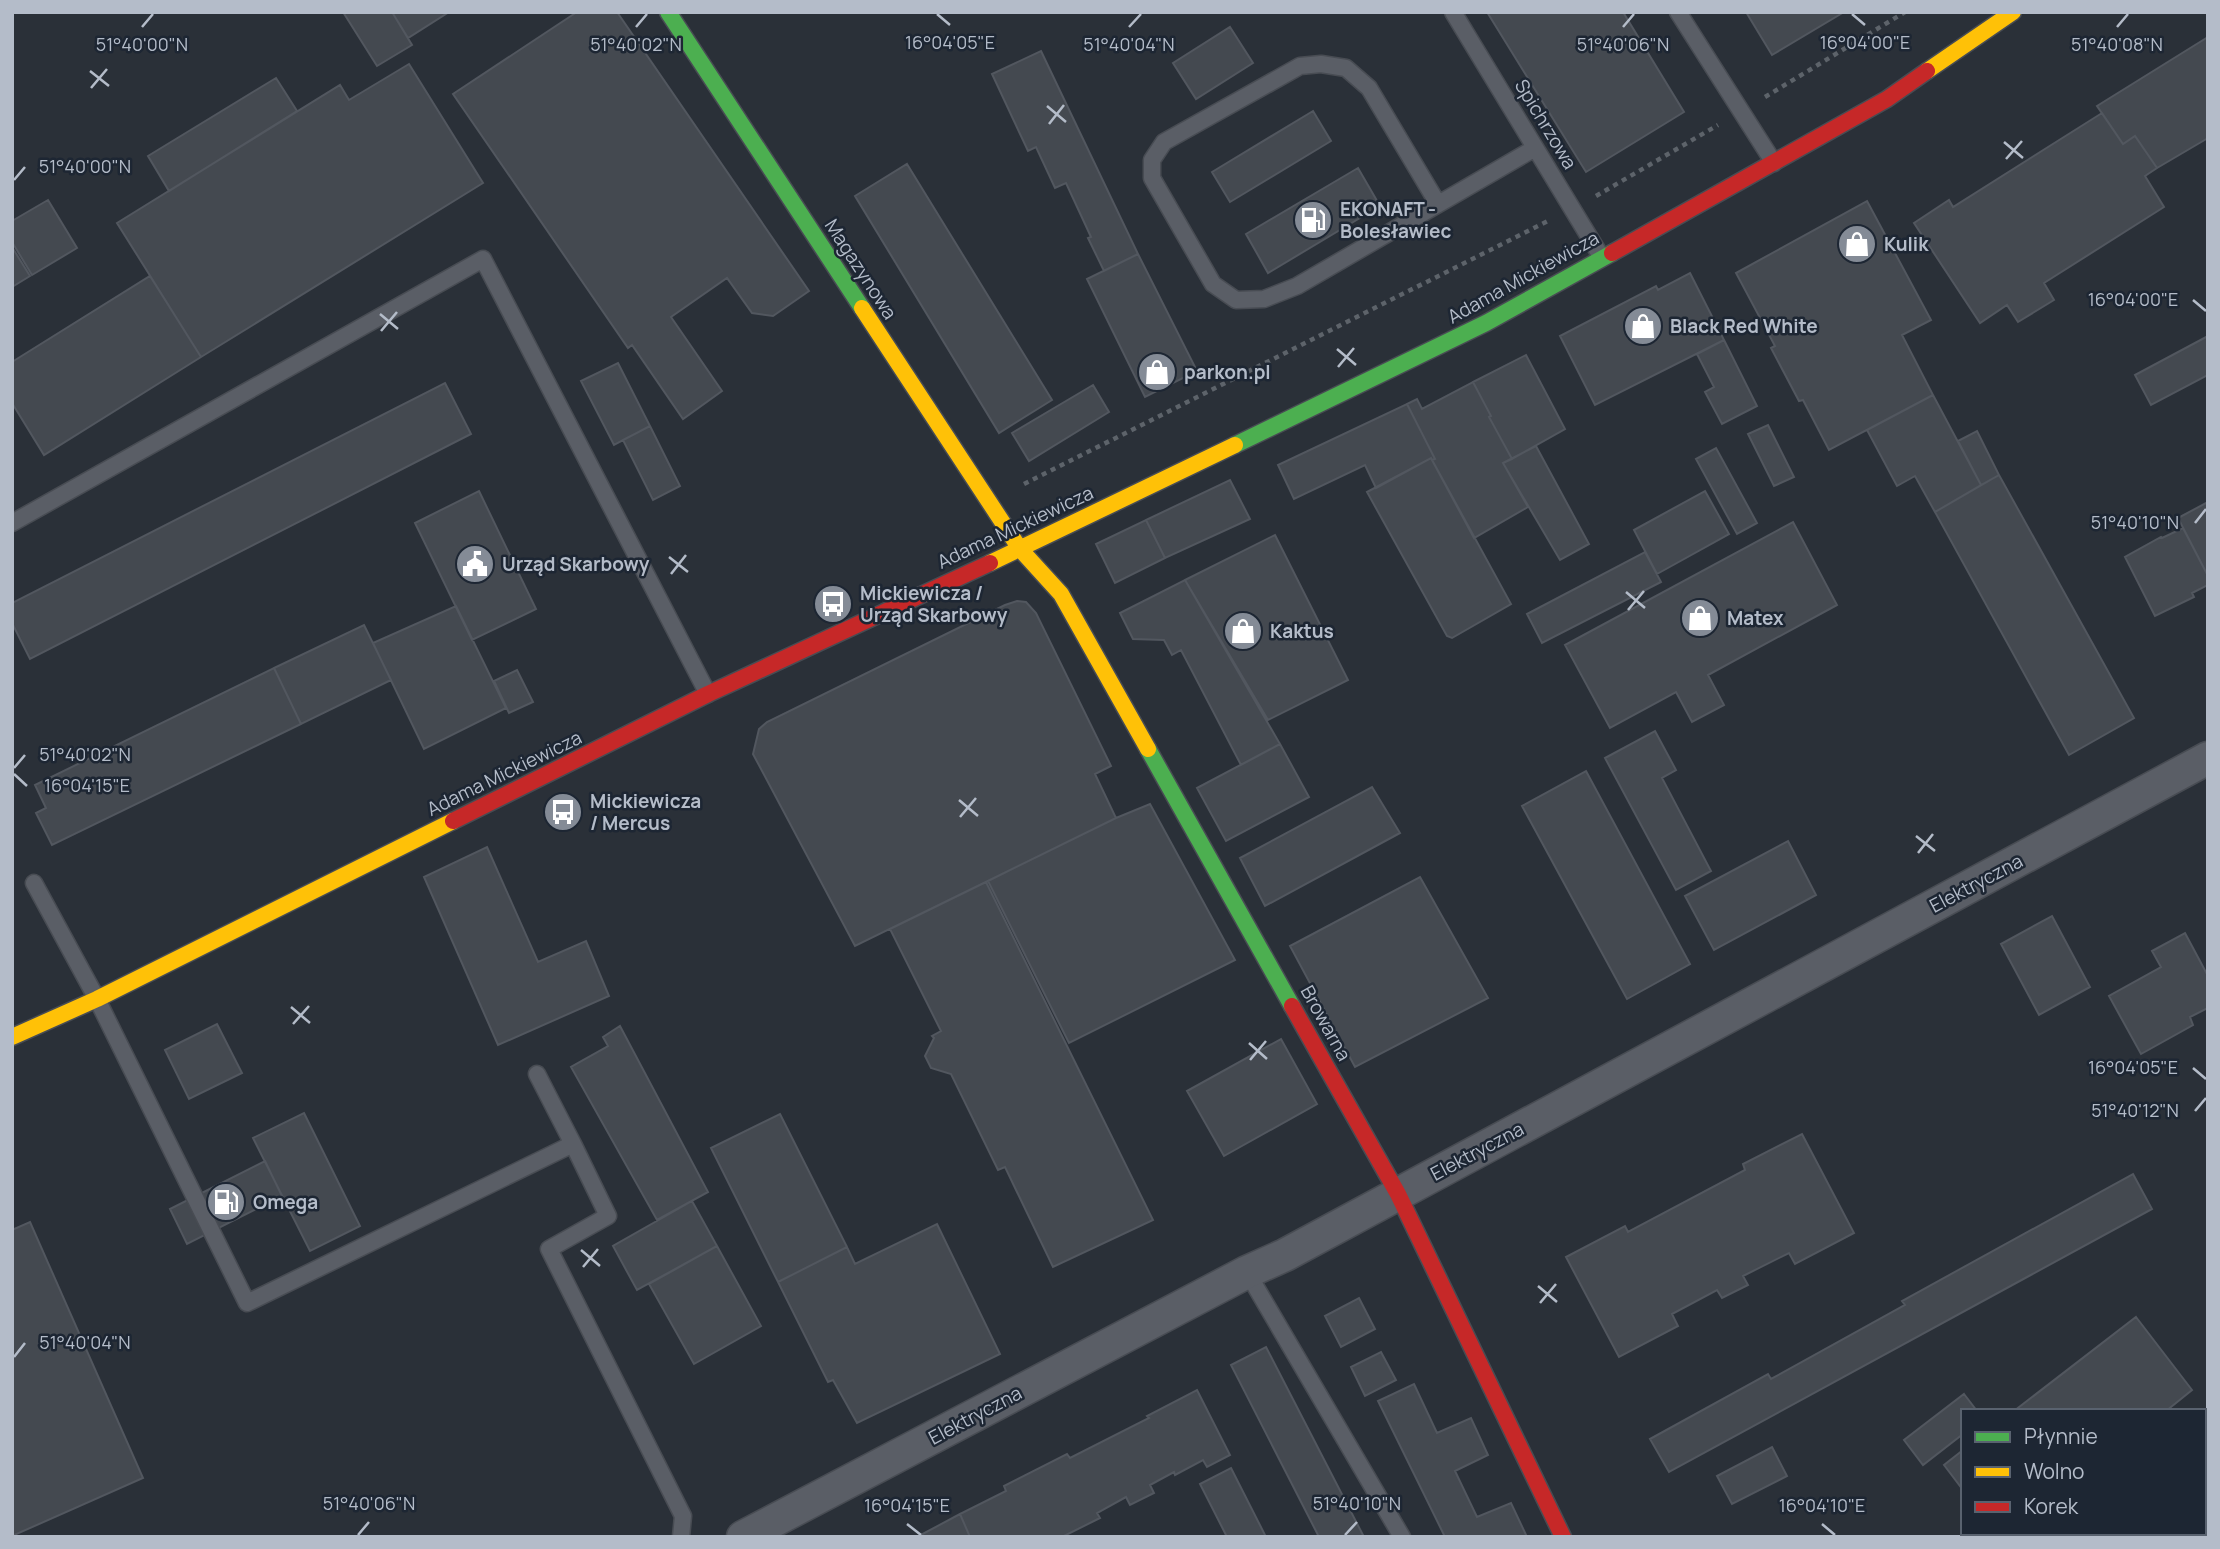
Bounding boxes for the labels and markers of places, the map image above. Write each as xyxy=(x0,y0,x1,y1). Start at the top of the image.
place label: EKONAFT - Bolesławiec xyxy=(1340,196,1452,244)
fuel station icon: EKONAFT - Bolesławiec xyxy=(1292,199,1334,241)
shop icon: Kulik xyxy=(1836,223,1878,265)
place label: Kulik xyxy=(1884,231,1929,257)
shop icon: Black Red White xyxy=(1622,305,1664,347)
place label: Black Red White xyxy=(1670,313,1818,339)
shop icon: parkon.pl xyxy=(1136,351,1178,393)
place label: parkon.pl xyxy=(1184,359,1271,385)
public building icon: Urząd Skarbowy xyxy=(454,543,496,585)
place label: Urząd Skarbowy xyxy=(502,551,650,577)
place label: Mickiewicza / Urząd Skarbowy xyxy=(860,580,1008,628)
bus stop icon: Mickiewicza / Urząd Skarbowy xyxy=(812,583,854,625)
shop icon: Matex xyxy=(1679,597,1721,639)
place label: Matex xyxy=(1727,605,1784,631)
shop icon: Kaktus xyxy=(1222,610,1264,652)
place label: Kaktus xyxy=(1270,618,1334,644)
place label: Mickiewicza / Mercus xyxy=(590,788,701,836)
bus stop icon: Mickiewicza / Mercus xyxy=(542,791,584,833)
fuel station icon: Omega xyxy=(205,1181,247,1223)
place label: Omega xyxy=(253,1189,318,1215)

